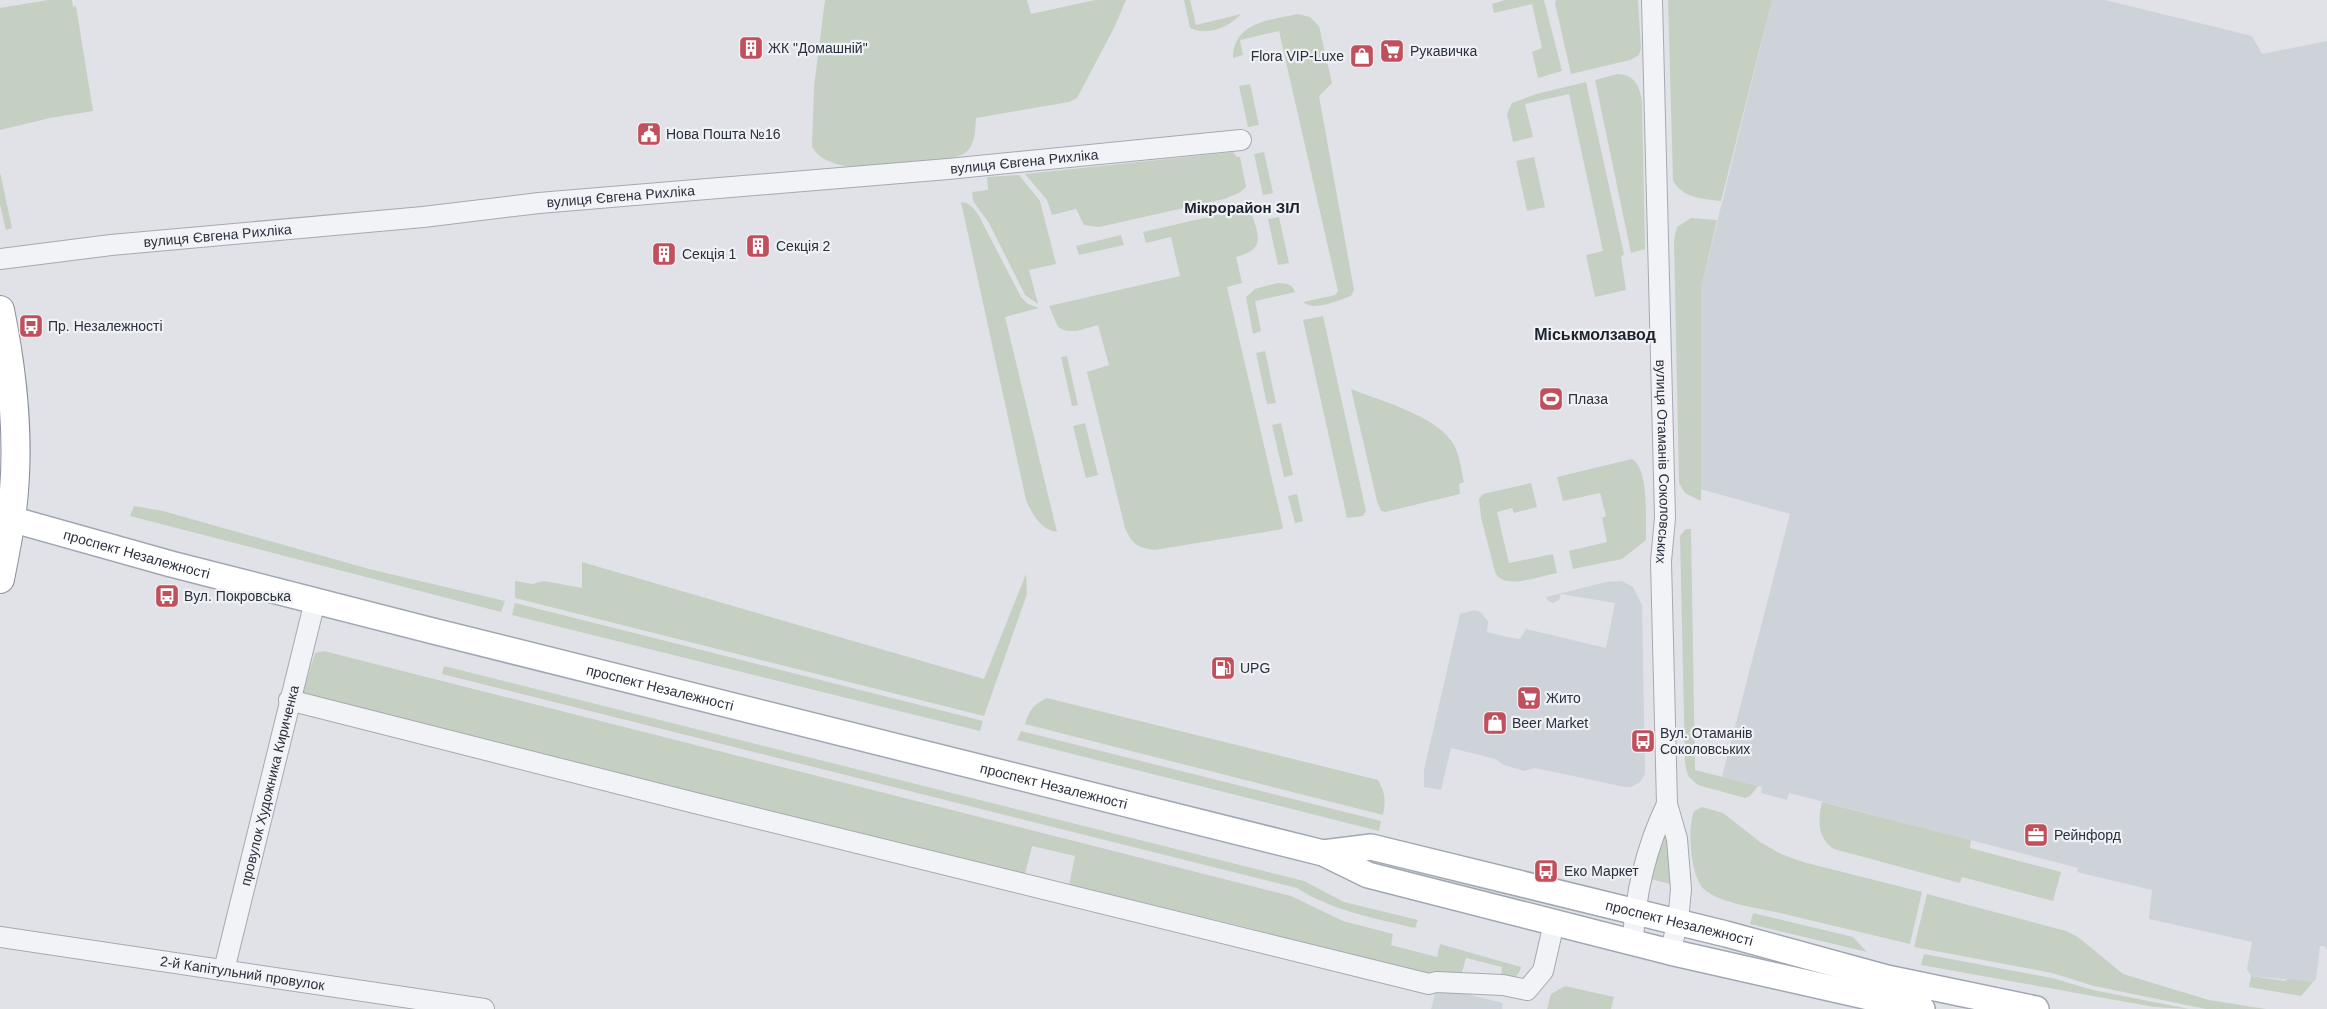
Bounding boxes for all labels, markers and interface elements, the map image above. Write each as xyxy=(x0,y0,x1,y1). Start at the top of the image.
building icon: ЖК "Домашній" xyxy=(738,35,764,61)
supermarket icon: Рукавичка xyxy=(1379,38,1405,64)
place label: ЖК "Домашній" xyxy=(768,40,868,56)
shop icon: Flora VIP-Luxe xyxy=(1349,43,1375,69)
place label: Рукавичка xyxy=(1410,43,1478,59)
place label: Flora VIP-Luxe xyxy=(1251,48,1344,64)
public building icon: Нова Пошта №16 xyxy=(636,121,662,147)
place label: Нова Пошта №16 xyxy=(666,126,781,142)
street label: вулиця Євгена Рихліка xyxy=(950,146,1099,177)
street label: вулиця Євгена Рихліка xyxy=(546,182,696,210)
district label: Мікрорайон ЗІЛ xyxy=(1184,199,1300,216)
street label: вулиця Євгена Рихліка xyxy=(143,221,293,250)
building icon: Секція 2 xyxy=(745,233,771,259)
place label: Секція 2 xyxy=(776,238,831,254)
building icon: Секція 1 xyxy=(651,241,677,267)
place label: Секція 1 xyxy=(682,246,737,262)
bus stop icon: Пр. Незалежності xyxy=(18,313,44,339)
place label: Пр. Незалежності xyxy=(48,318,163,334)
district label: Міськмолзавод xyxy=(1534,326,1656,343)
street label: вулиця Отаманів Соколовських xyxy=(1653,360,1673,565)
sports icon: Плаза xyxy=(1538,386,1564,412)
place label: Плаза xyxy=(1568,391,1608,407)
street label: проспект Незалежності xyxy=(62,526,212,582)
bus stop icon: Вул. Покровська xyxy=(154,583,180,609)
place label: Вул. Покровська xyxy=(184,588,291,604)
fuel station icon: UPG xyxy=(1210,655,1236,681)
place label: UPG xyxy=(1240,660,1270,676)
street label: проспект Незалежності xyxy=(585,662,735,714)
street label: провулок Художника Кириченка xyxy=(237,683,302,888)
supermarket icon: Жито xyxy=(1516,685,1542,711)
place label: Жито xyxy=(1546,690,1581,706)
shop icon: Beer Market xyxy=(1482,710,1508,736)
place label: Beer Market xyxy=(1512,715,1588,731)
place label: Вул. Отаманів Соколовських xyxy=(1660,725,1752,757)
bus stop icon: Вул. Отаманів Соколовських xyxy=(1630,728,1656,754)
street label: проспект Незалежності xyxy=(979,760,1129,812)
office icon: Рейнфорд xyxy=(2023,822,2049,848)
place label: Рейнфорд xyxy=(2054,827,2121,843)
bus stop icon: Еко Маркет xyxy=(1533,858,1559,884)
place label: Еко Маркет xyxy=(1564,863,1639,879)
street label: проспект Незалежності xyxy=(1604,897,1755,949)
street label: 2-й Капітульний провулок xyxy=(159,953,327,993)

